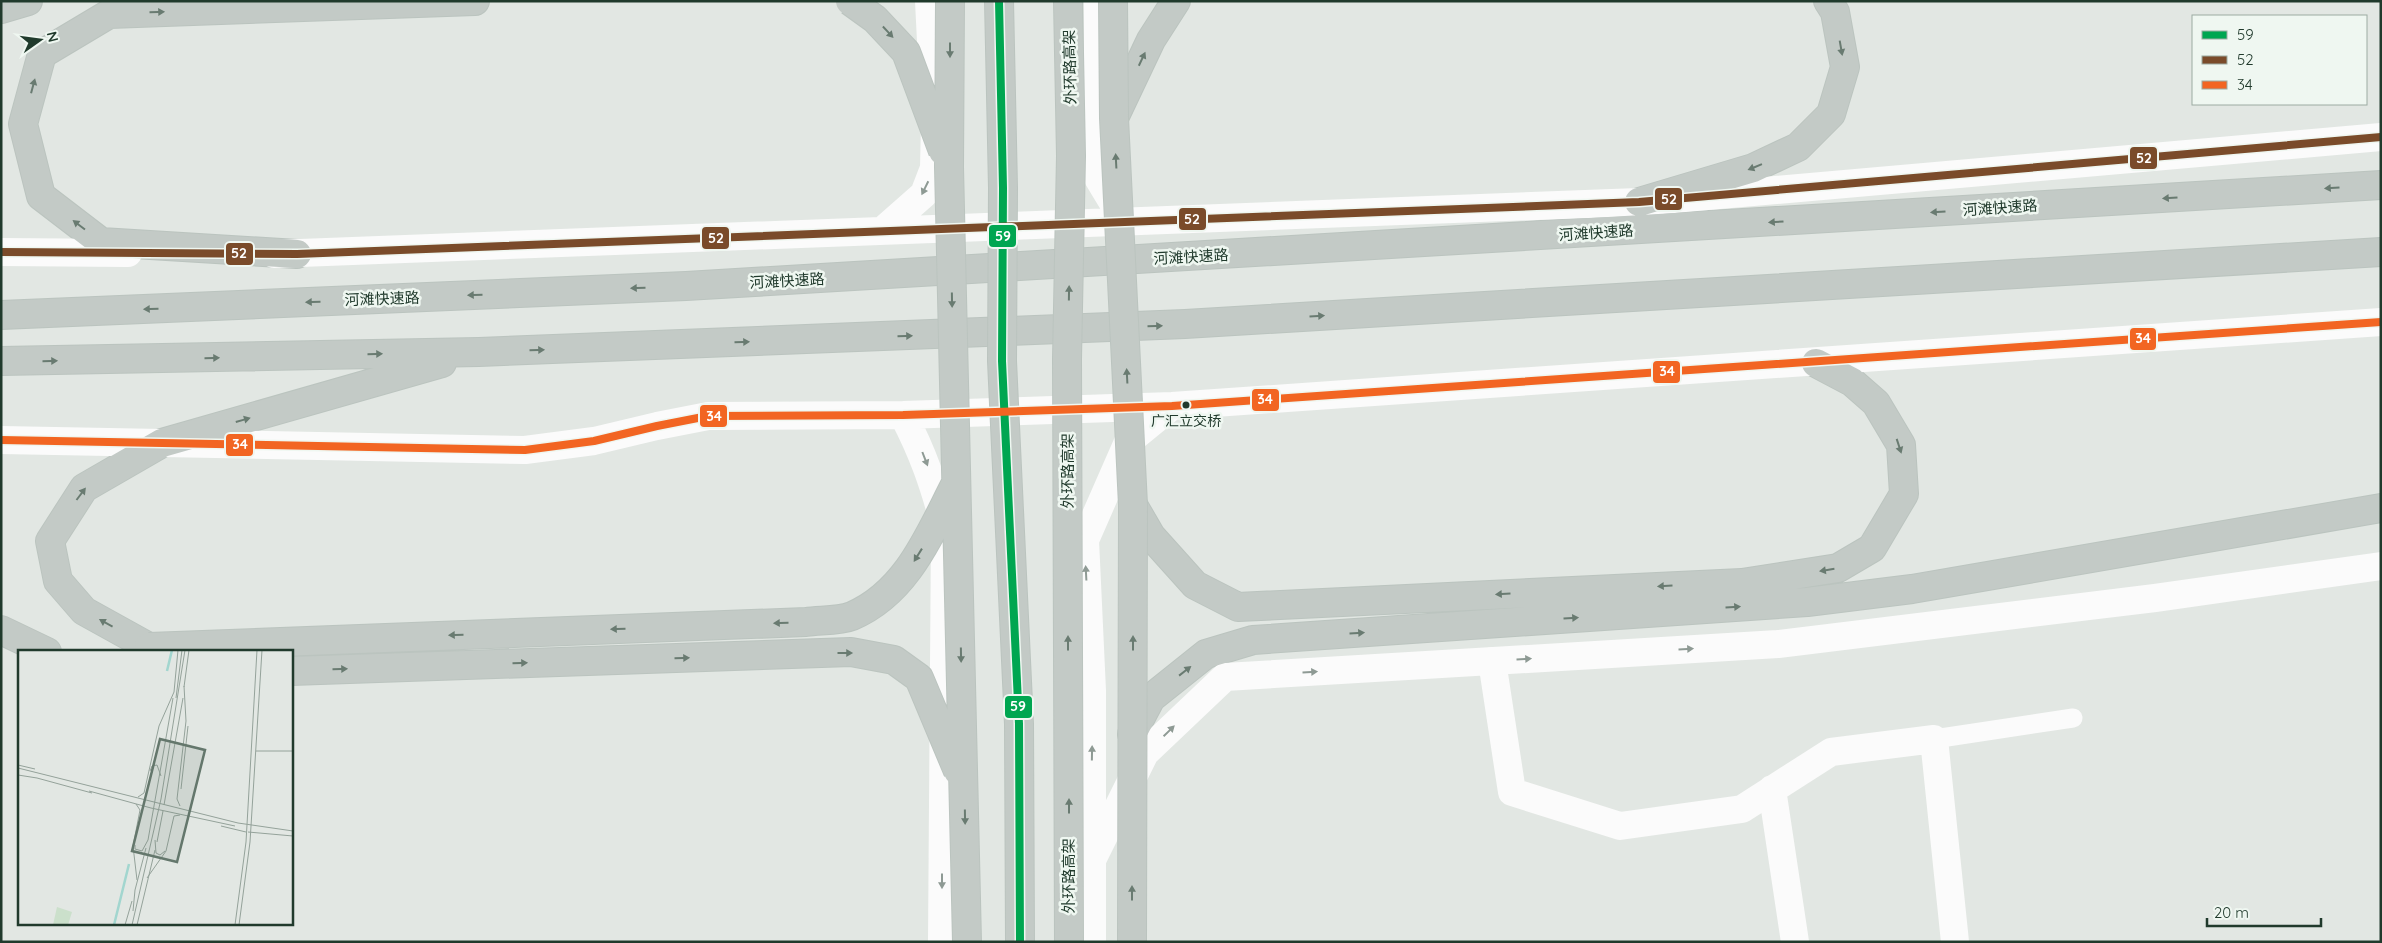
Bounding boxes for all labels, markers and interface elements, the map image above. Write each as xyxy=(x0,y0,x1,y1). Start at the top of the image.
one-way arrow xyxy=(150,8,166,16)
north arrow xyxy=(15,15,65,65)
legend xyxy=(2192,15,2367,105)
text: 59 xyxy=(2237,25,2254,44)
one-way arrow xyxy=(882,26,894,38)
street label: 外环路高架 xyxy=(1059,29,1080,105)
text: N xyxy=(43,30,63,44)
one-way arrow xyxy=(1838,40,1846,56)
one-way arrow xyxy=(946,42,954,58)
text: 52 xyxy=(2237,50,2254,69)
one-way arrow xyxy=(1138,52,1146,66)
text: 34 xyxy=(2237,75,2253,94)
one-way arrow xyxy=(30,78,38,93)
line badge: 52 xyxy=(2129,146,2158,170)
text: 52 xyxy=(2136,149,2152,167)
one-way arrow xyxy=(1111,153,1119,169)
one-way arrow xyxy=(1747,163,1762,171)
one-way arrow xyxy=(921,181,929,195)
one-way arrow xyxy=(2324,184,2340,192)
line badge: 52 xyxy=(1654,187,1683,211)
text: 52 xyxy=(1661,190,1677,208)
one-way arrow xyxy=(2162,194,2178,202)
street label: 河滩快速路 xyxy=(1962,195,2038,220)
line badge: 52 xyxy=(1178,207,1207,231)
one-way arrow xyxy=(1930,208,1946,216)
text: 52 xyxy=(1184,210,1200,228)
one-way arrow xyxy=(1767,218,1783,226)
one-way arrow xyxy=(73,220,86,231)
street label: 河滩快速路 xyxy=(1558,220,1634,245)
line badge: 59 xyxy=(988,224,1017,248)
line badge: 52 xyxy=(701,226,730,250)
text: 59 xyxy=(995,227,1011,245)
text: 52 xyxy=(708,229,724,247)
line badge: 52 xyxy=(225,242,254,266)
text: 52 xyxy=(231,244,247,262)
street label: 河滩快速路 xyxy=(1153,245,1229,268)
street label: 河滩快速路 xyxy=(749,269,825,292)
one-way arrow xyxy=(1065,284,1073,300)
one-way arrow xyxy=(629,285,645,293)
street label: 河滩快速路 xyxy=(344,288,420,309)
one-way arrow xyxy=(467,292,483,300)
one-way arrow xyxy=(949,292,957,308)
one-way arrow xyxy=(305,299,321,307)
one-way arrow xyxy=(142,306,158,314)
one-way arrow xyxy=(1309,312,1325,320)
one-way arrow xyxy=(1147,321,1163,329)
line badge: 34 xyxy=(2129,327,2157,351)
text: 34 xyxy=(2135,329,2151,347)
one-way arrow xyxy=(897,331,913,339)
one-way arrow xyxy=(735,338,751,346)
one-way arrow xyxy=(530,346,546,354)
one-way arrow xyxy=(367,350,383,358)
one-way arrow xyxy=(205,353,221,361)
one-way arrow xyxy=(42,357,58,365)
line badge: 34 xyxy=(1652,360,1681,384)
text: 34 xyxy=(1659,362,1675,380)
one-way arrow xyxy=(1122,367,1130,383)
line badge: 34 xyxy=(1251,388,1280,412)
text: 34 xyxy=(1257,390,1273,408)
marker: 广汇立交桥 xyxy=(1181,400,1191,410)
line badge: 34 xyxy=(699,404,728,428)
text: 34 xyxy=(706,407,722,425)
place label: 广汇立交桥 xyxy=(1151,412,1221,430)
one-way arrow xyxy=(236,416,251,424)
line badge: 34 xyxy=(225,433,254,457)
street label: 外环路高架 xyxy=(1058,433,1077,509)
text: 34 xyxy=(232,435,248,453)
one-way arrow xyxy=(1896,439,1904,454)
one-way arrow xyxy=(921,451,929,466)
one-way arrow xyxy=(76,487,87,500)
one-way arrow xyxy=(913,549,922,562)
one-way arrow xyxy=(1082,565,1090,581)
one-way arrow xyxy=(1818,566,1834,574)
one-way arrow xyxy=(1657,583,1673,591)
one-way arrow xyxy=(1495,590,1511,598)
one-way arrow xyxy=(1725,603,1741,611)
one-way arrow xyxy=(1563,614,1579,622)
one-way arrow xyxy=(99,619,114,627)
one-way arrow xyxy=(773,619,789,627)
one-way arrow xyxy=(610,625,626,633)
one-way arrow xyxy=(1349,628,1365,636)
one-way arrow xyxy=(448,631,464,639)
one-way arrow xyxy=(1064,635,1072,651)
one-way arrow xyxy=(1129,635,1137,651)
one-way arrow xyxy=(1679,645,1695,653)
one-way arrow xyxy=(958,647,966,663)
one-way arrow xyxy=(837,649,853,657)
inset map xyxy=(18,650,292,926)
one-way arrow xyxy=(675,654,691,662)
one-way arrow xyxy=(1517,655,1533,663)
one-way arrow xyxy=(512,659,528,667)
one-way arrow xyxy=(332,665,348,673)
one-way arrow xyxy=(1178,666,1191,677)
one-way arrow xyxy=(1302,668,1318,676)
line badge: 59 xyxy=(1004,695,1033,719)
text: 59 xyxy=(1010,697,1026,715)
one-way arrow xyxy=(1162,725,1174,737)
one-way arrow xyxy=(1088,745,1096,761)
one-way arrow xyxy=(1065,797,1073,813)
one-way arrow xyxy=(961,810,969,826)
street label: 外环路高架 xyxy=(1059,838,1078,914)
one-way arrow xyxy=(938,873,946,889)
one-way arrow xyxy=(1128,885,1136,901)
scale bar xyxy=(2207,896,2321,928)
text: 20 m xyxy=(2214,903,2249,922)

